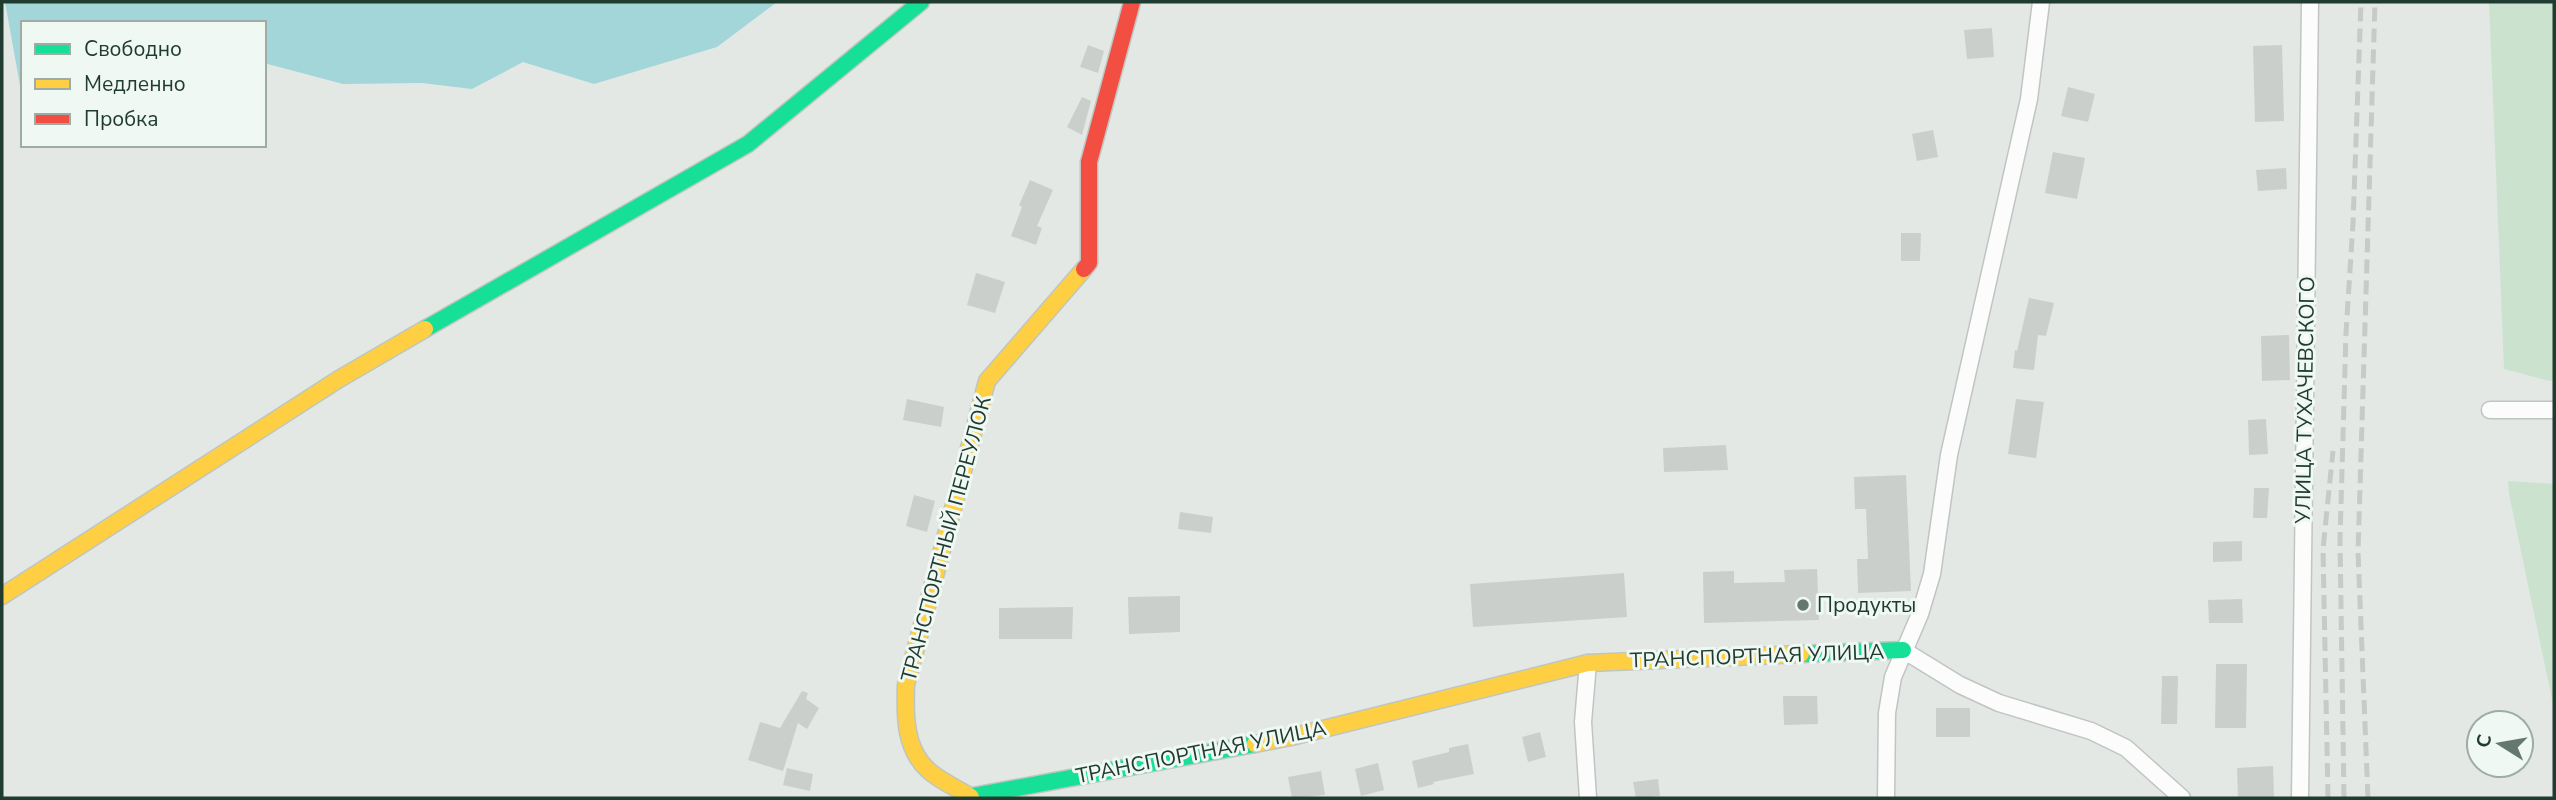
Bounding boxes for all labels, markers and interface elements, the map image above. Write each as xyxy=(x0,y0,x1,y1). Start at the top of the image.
legend xyxy=(21,21,266,147)
text: Свободно xyxy=(84,35,182,63)
text: Медленно xyxy=(84,70,186,98)
text: Пробка xyxy=(84,105,158,133)
street label: УЛИЦА ТУХАЧЕВСКОГО xyxy=(2289,276,2321,525)
street label: ТРАНСПОРТНЫЙ ПЕРЕУЛОК xyxy=(894,393,998,685)
place label: Продукты xyxy=(1817,591,1916,619)
marker: Продукты xyxy=(1795,597,1811,613)
street label: ТРАНСПОРТНАЯ УЛИЦА xyxy=(1629,638,1885,674)
north arrow xyxy=(2465,709,2535,779)
street label: ТРАНСПОРТНАЯ УЛИЦА xyxy=(1073,714,1329,790)
text: С xyxy=(2470,732,2498,750)

